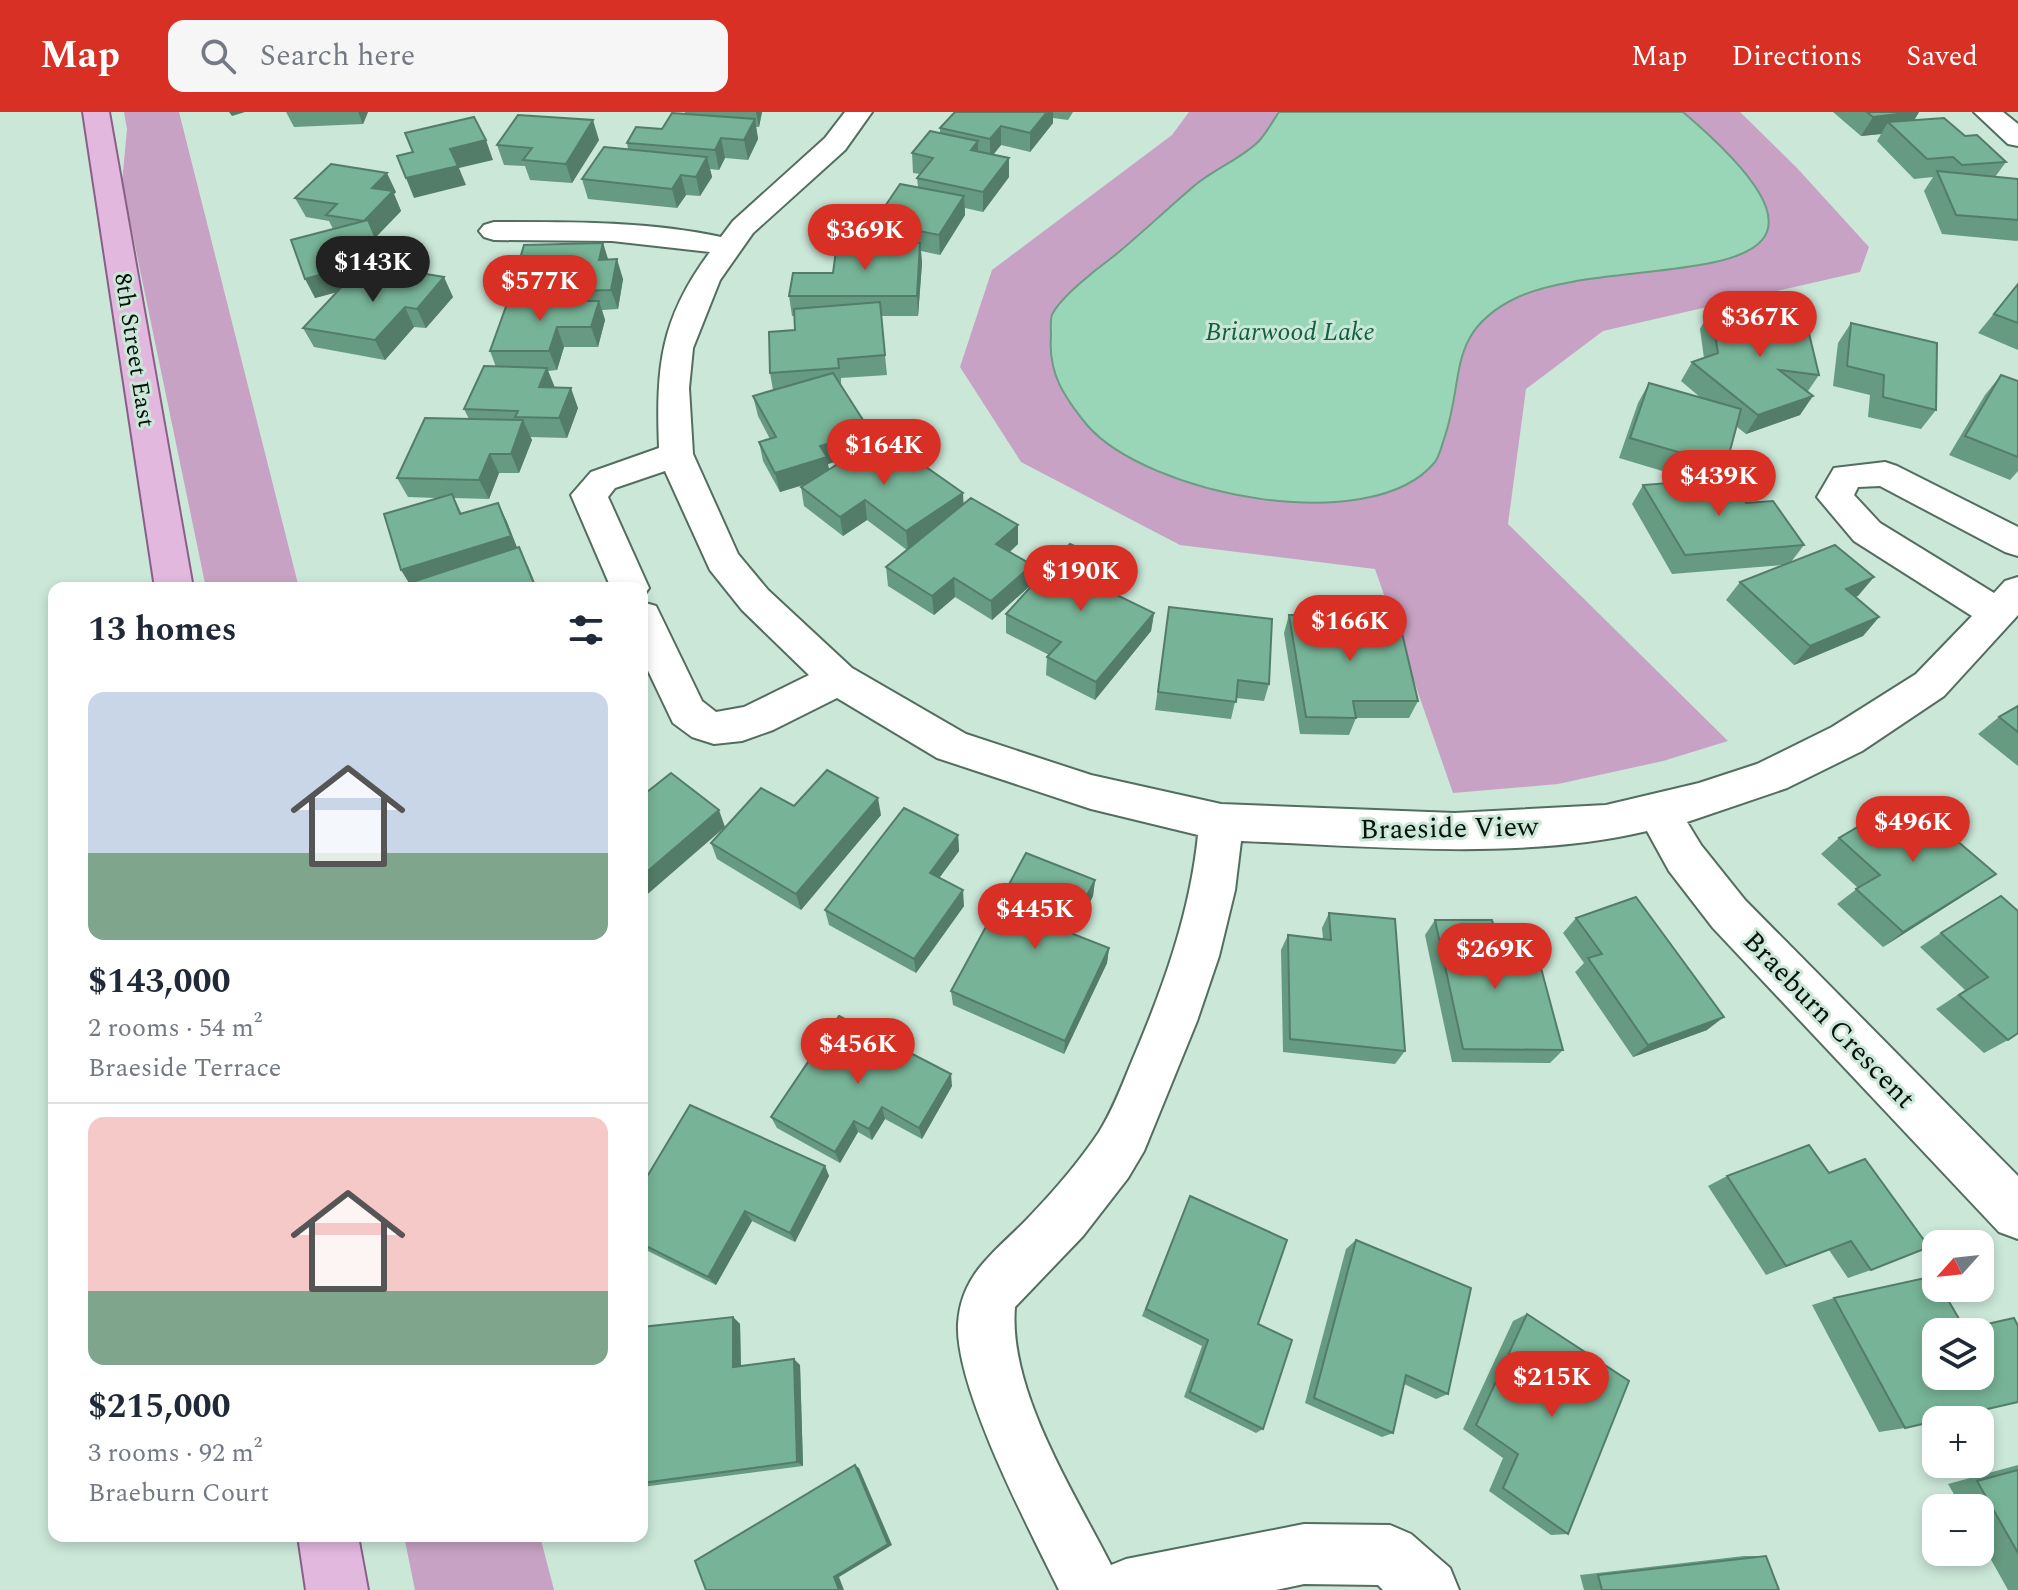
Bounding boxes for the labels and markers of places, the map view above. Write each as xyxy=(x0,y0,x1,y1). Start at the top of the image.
pin: $369K xyxy=(809,204,921,272)
pin: $143K xyxy=(317,236,429,304)
pin: $577K xyxy=(484,255,596,323)
pin: $367K xyxy=(1704,291,1816,359)
pin: $164K xyxy=(828,419,940,487)
pin: $439K xyxy=(1663,450,1775,518)
pin: $190K xyxy=(1025,545,1137,613)
pin: $166K xyxy=(1294,595,1406,663)
pin: $496K xyxy=(1857,796,1969,864)
pin: $445K xyxy=(979,883,1091,951)
pin: $269K xyxy=(1439,923,1551,991)
pin: $456K xyxy=(802,1018,914,1086)
pin: $215K xyxy=(1496,1351,1608,1419)

